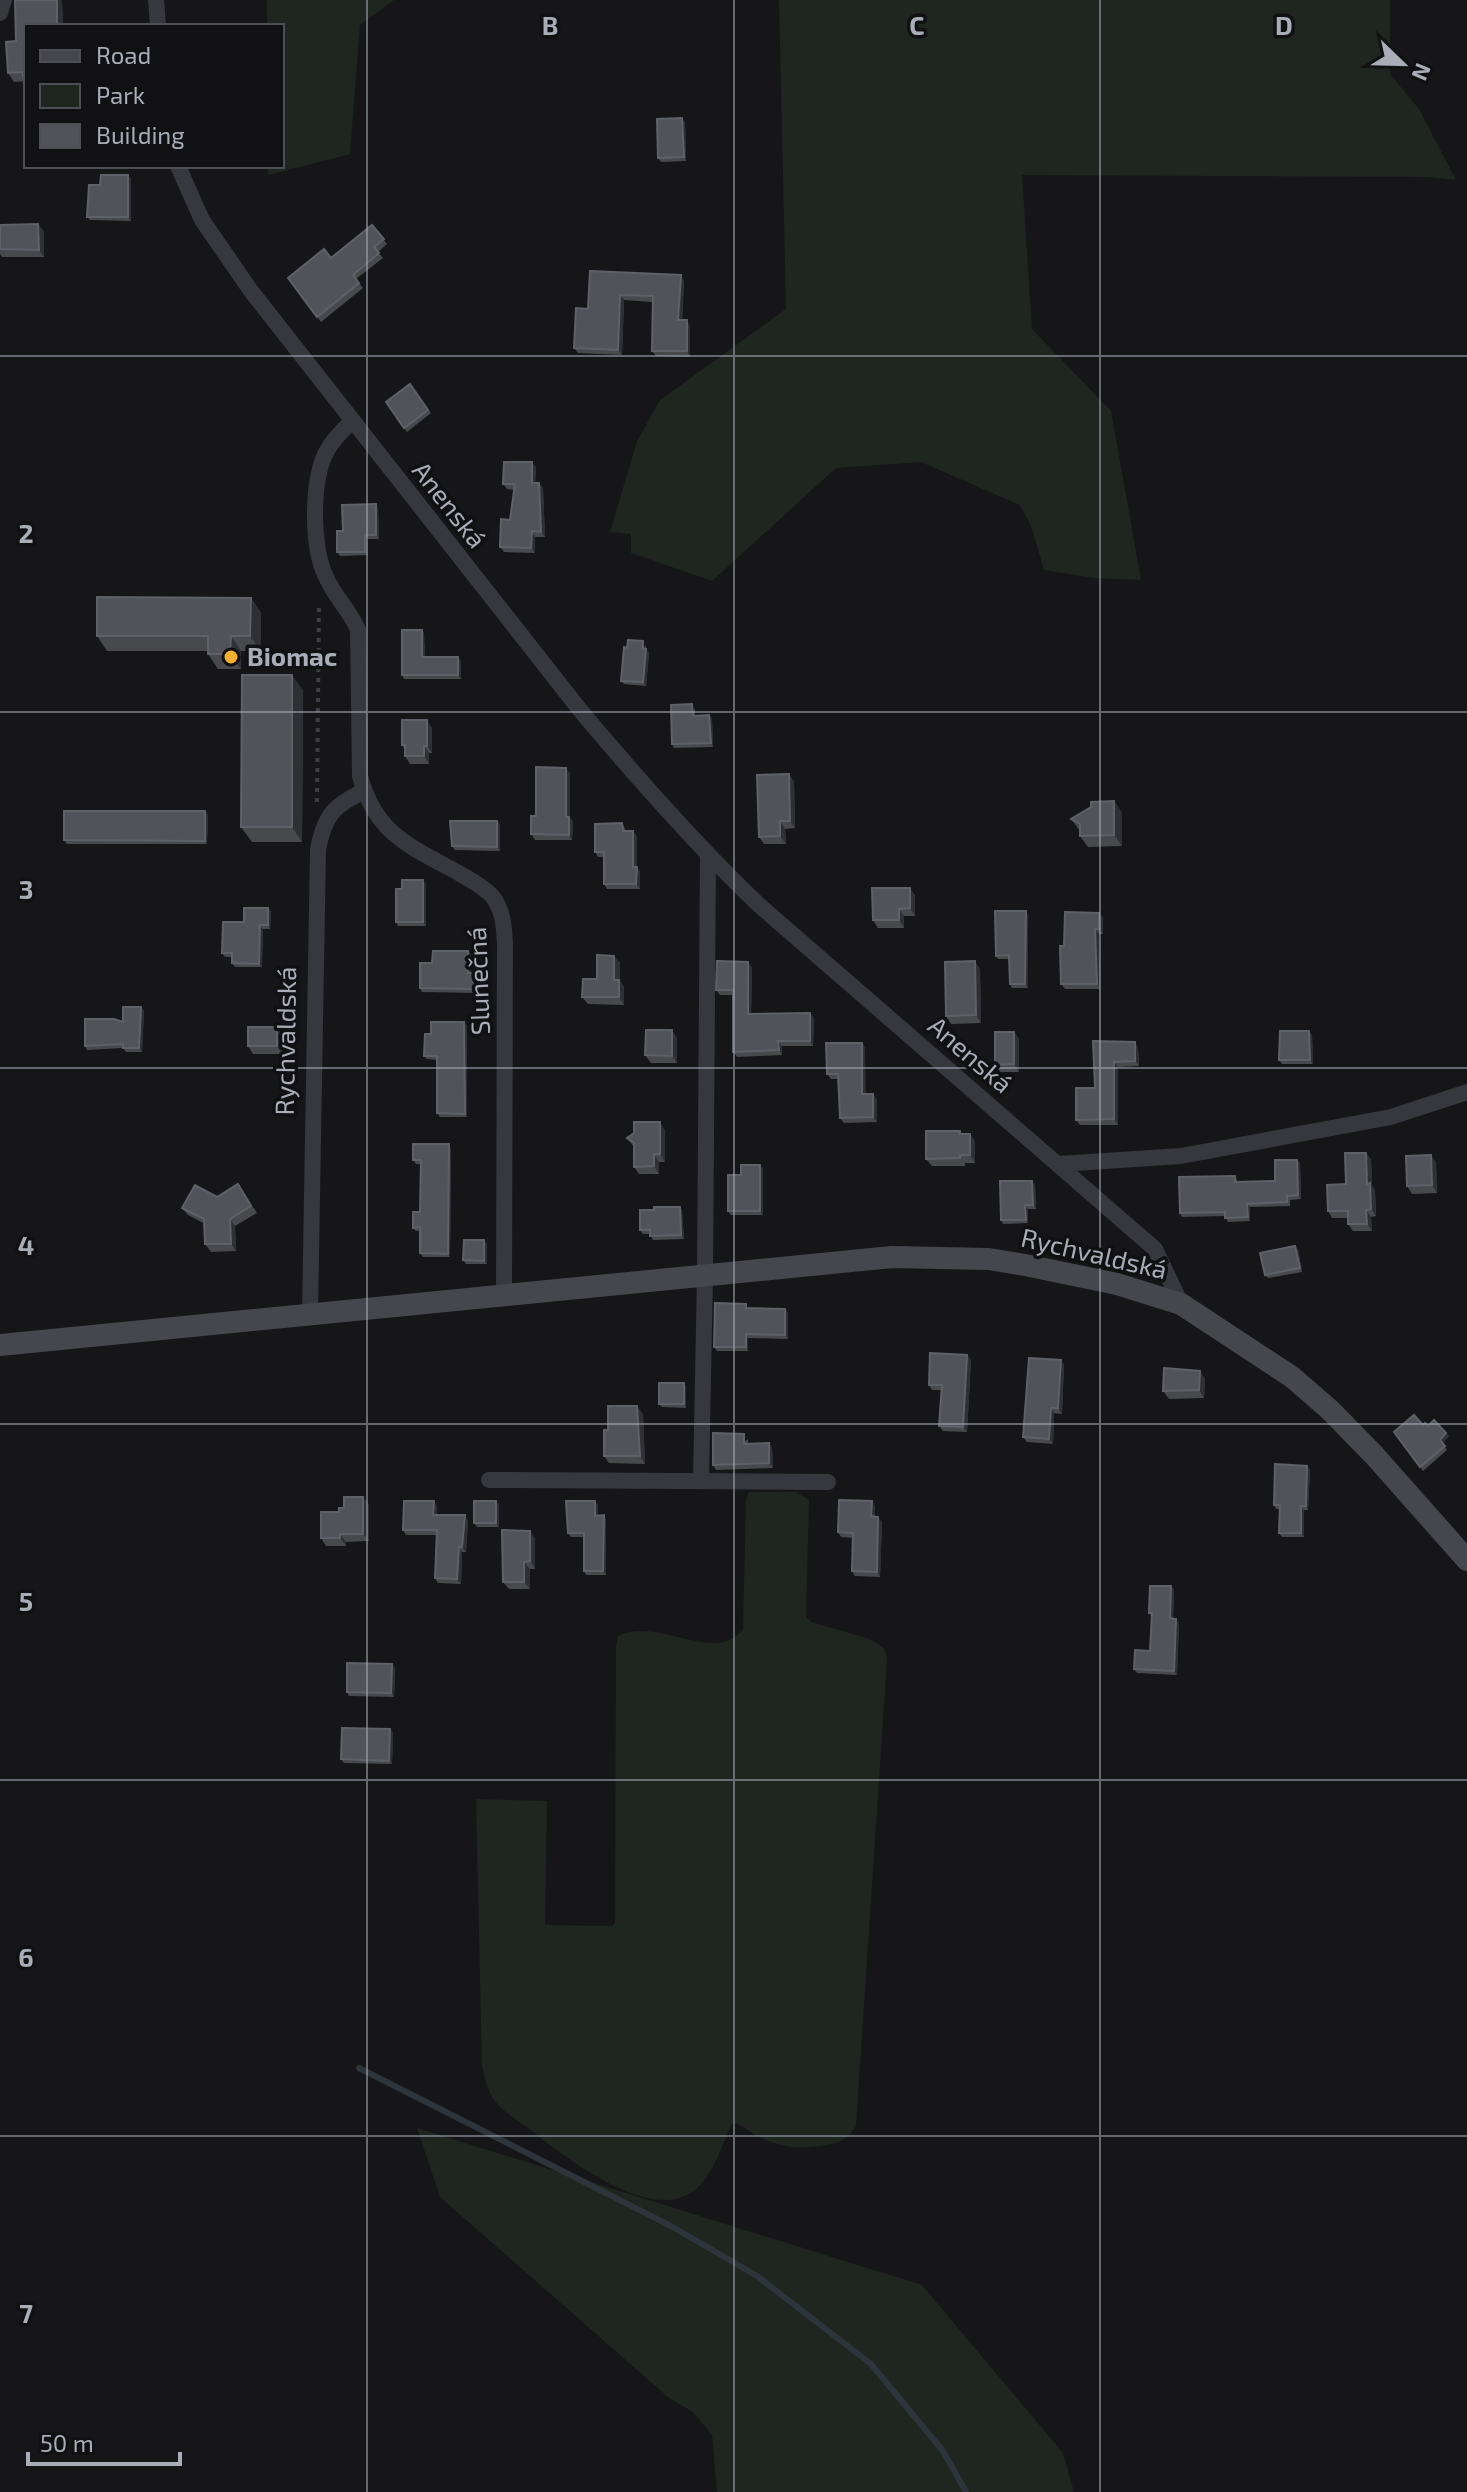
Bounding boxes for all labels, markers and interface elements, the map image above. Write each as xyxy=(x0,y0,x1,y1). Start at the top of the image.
text: B xyxy=(542,9,558,40)
text: C xyxy=(909,9,925,40)
text: D xyxy=(1275,9,1293,40)
legend xyxy=(24,24,284,168)
north arrow xyxy=(1363,24,1443,104)
text: Road xyxy=(96,40,151,69)
text: N xyxy=(1407,60,1437,85)
text: Park xyxy=(96,80,145,109)
text: Building xyxy=(96,120,185,149)
street label: Anenská xyxy=(407,455,494,553)
text: 2 xyxy=(18,517,34,548)
place label: Biomac xyxy=(247,640,337,671)
marker: Biomac xyxy=(222,648,240,666)
text: 3 xyxy=(19,873,33,904)
street label: Slunečná xyxy=(460,926,495,1036)
street label: Rychvaldská xyxy=(268,966,301,1116)
street label: Anenská xyxy=(923,1009,1019,1099)
street label: Rychvaldská xyxy=(1018,1221,1170,1284)
text: 4 xyxy=(18,1229,34,1260)
text: 5 xyxy=(19,1585,33,1616)
text: 6 xyxy=(18,1941,34,1972)
text: 7 xyxy=(19,2297,33,2328)
scale bar xyxy=(28,2416,180,2466)
text: 50 m xyxy=(40,2428,94,2457)

